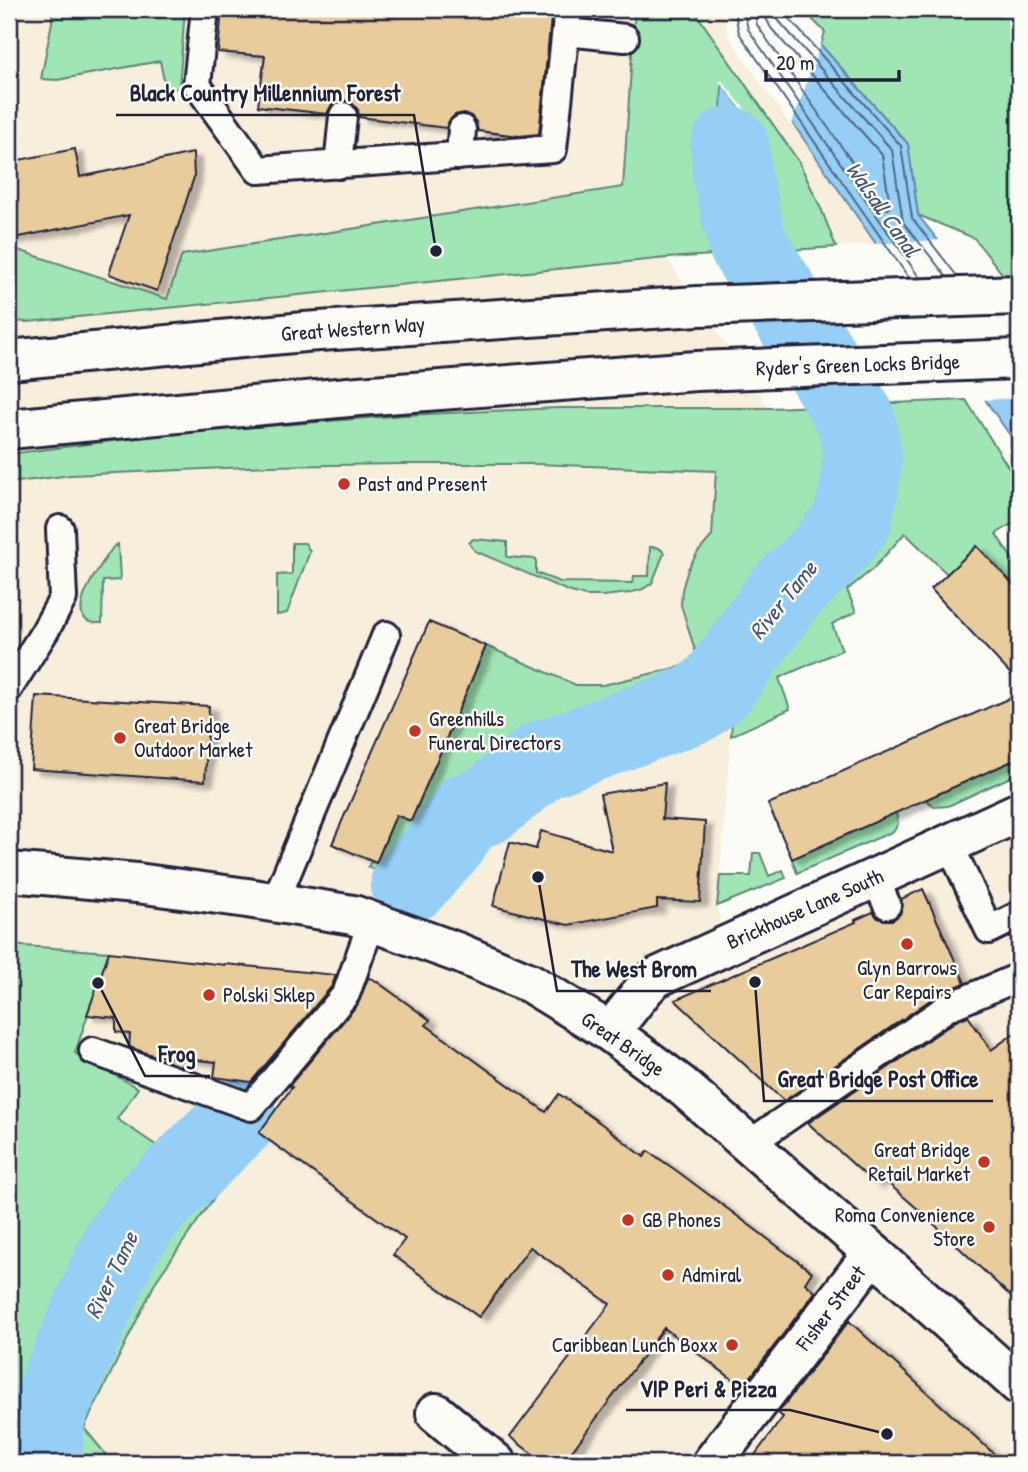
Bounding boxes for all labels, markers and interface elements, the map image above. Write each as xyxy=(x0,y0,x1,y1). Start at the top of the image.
scale bar xyxy=(766,38,898,82)
text: 20 m xyxy=(776,48,814,77)
callout: Black Country Millennium Forest xyxy=(116,71,414,115)
text: Black Country Millennium Forest xyxy=(130,77,401,109)
water label: Walsall Canal xyxy=(839,155,928,263)
street label: Great Western Way xyxy=(280,309,426,348)
street label: Ryder's Green Locks Bridge xyxy=(756,346,960,383)
place label: Past and Present xyxy=(358,469,488,498)
marker: Past and Present xyxy=(336,476,352,492)
water label: River Tame xyxy=(741,553,824,645)
place label: Greenhills Funeral Directors xyxy=(428,704,561,757)
place label: Great Bridge Outdoor Market xyxy=(134,711,253,764)
marker: Greenhills Funeral Directors xyxy=(407,723,423,739)
marker: Great Bridge Outdoor Market xyxy=(112,730,128,746)
street label: Brickhouse Lane South xyxy=(722,861,888,956)
marker: Glyn Barrows Car Repairs xyxy=(899,936,915,952)
callout: The West Brom xyxy=(557,947,711,991)
text: The West Brom xyxy=(570,953,697,984)
place label: Glyn Barrows Car Repairs xyxy=(857,953,957,1006)
place label: Polski Sklep xyxy=(223,980,315,1009)
marker: Polski Sklep xyxy=(201,987,217,1003)
street label: Great Bridge xyxy=(576,1004,671,1083)
callout: Frog xyxy=(145,1032,210,1076)
text: Frog xyxy=(158,1038,195,1070)
callout: Great Bridge Post Office xyxy=(764,1057,993,1101)
text: Great Bridge Post Office xyxy=(777,1063,979,1095)
place label: Great Bridge Retail Market xyxy=(868,1135,971,1188)
marker: Great Bridge Retail Market xyxy=(976,1154,992,1170)
place label: Roma Convenience Store xyxy=(835,1200,975,1253)
place label: GB Phones xyxy=(642,1205,721,1234)
marker: GB Phones xyxy=(620,1212,636,1228)
marker: Roma Convenience Store xyxy=(981,1219,997,1235)
water label: River Tame xyxy=(76,1226,145,1323)
street label: Fisher Street xyxy=(788,1259,873,1357)
place label: Admiral xyxy=(682,1260,742,1289)
marker: Admiral xyxy=(660,1267,676,1283)
place label: Caribbean Lunch Boxx xyxy=(552,1330,718,1359)
marker: Caribbean Lunch Boxx xyxy=(724,1337,740,1353)
callout: VIP Peri & Pizza xyxy=(626,1366,790,1410)
text: VIP Peri & Pizza xyxy=(640,1373,776,1404)

